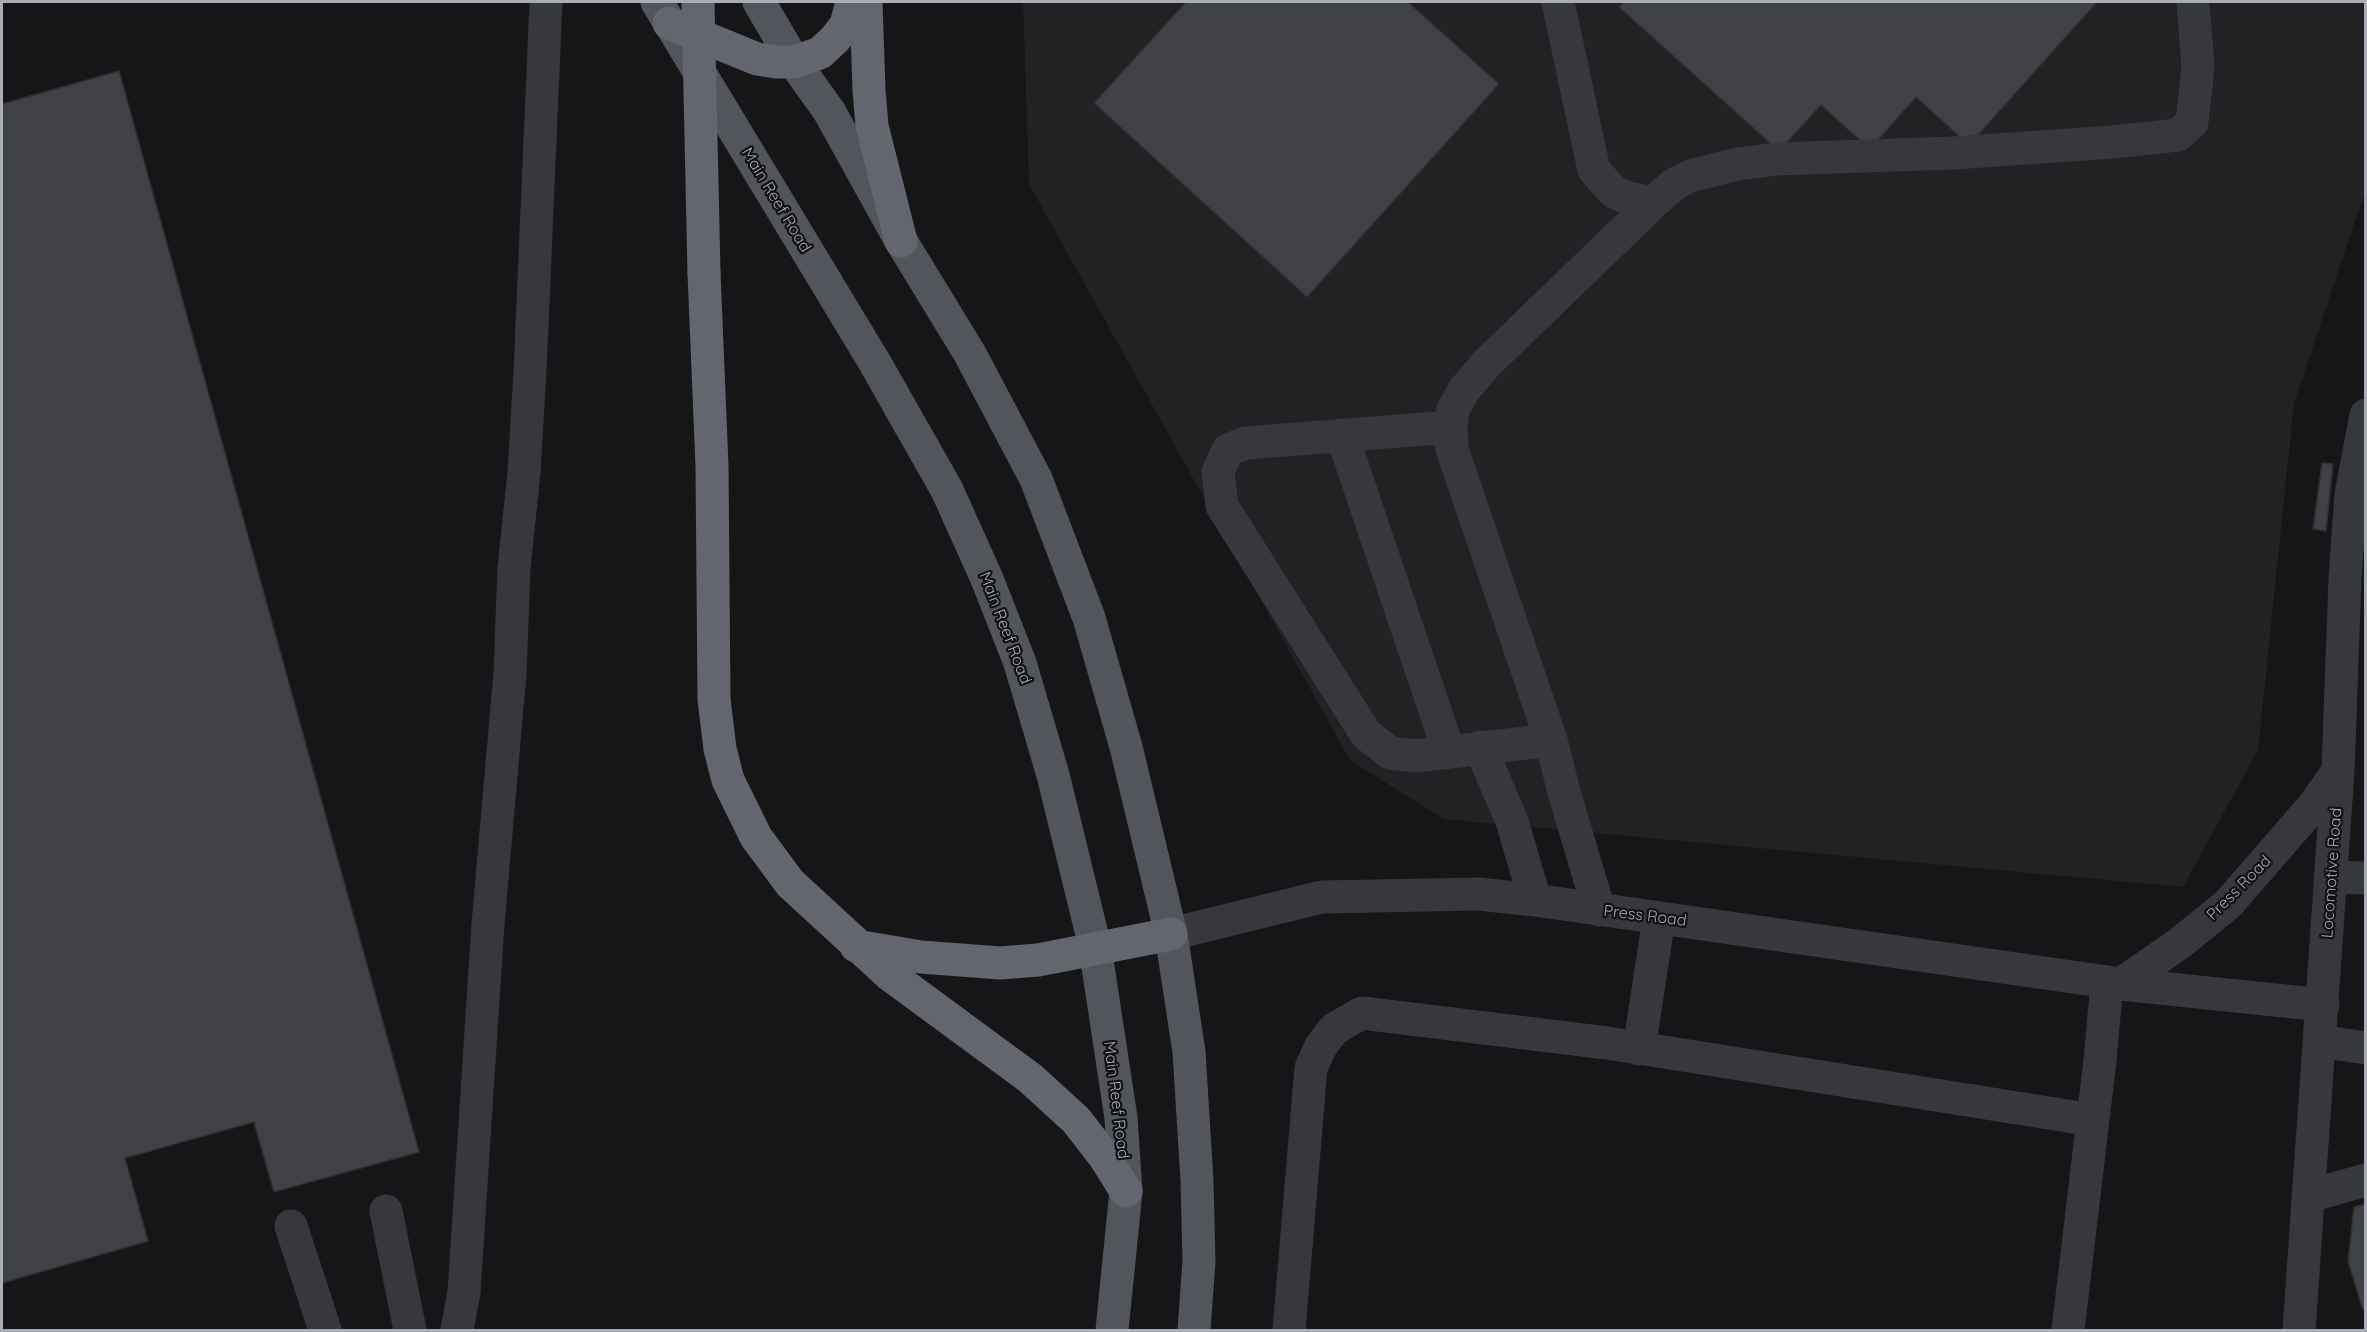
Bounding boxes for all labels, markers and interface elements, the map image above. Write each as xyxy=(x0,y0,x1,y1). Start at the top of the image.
street label: Main Reef Road xyxy=(737,144,815,256)
street label: Main Reef Road xyxy=(975,569,1035,687)
street label: Locomotive Road xyxy=(2318,807,2346,939)
street label: Press Road xyxy=(2203,852,2275,924)
street label: Press Road xyxy=(1602,901,1688,931)
street label: Main Reef Road xyxy=(1099,1040,1133,1160)

